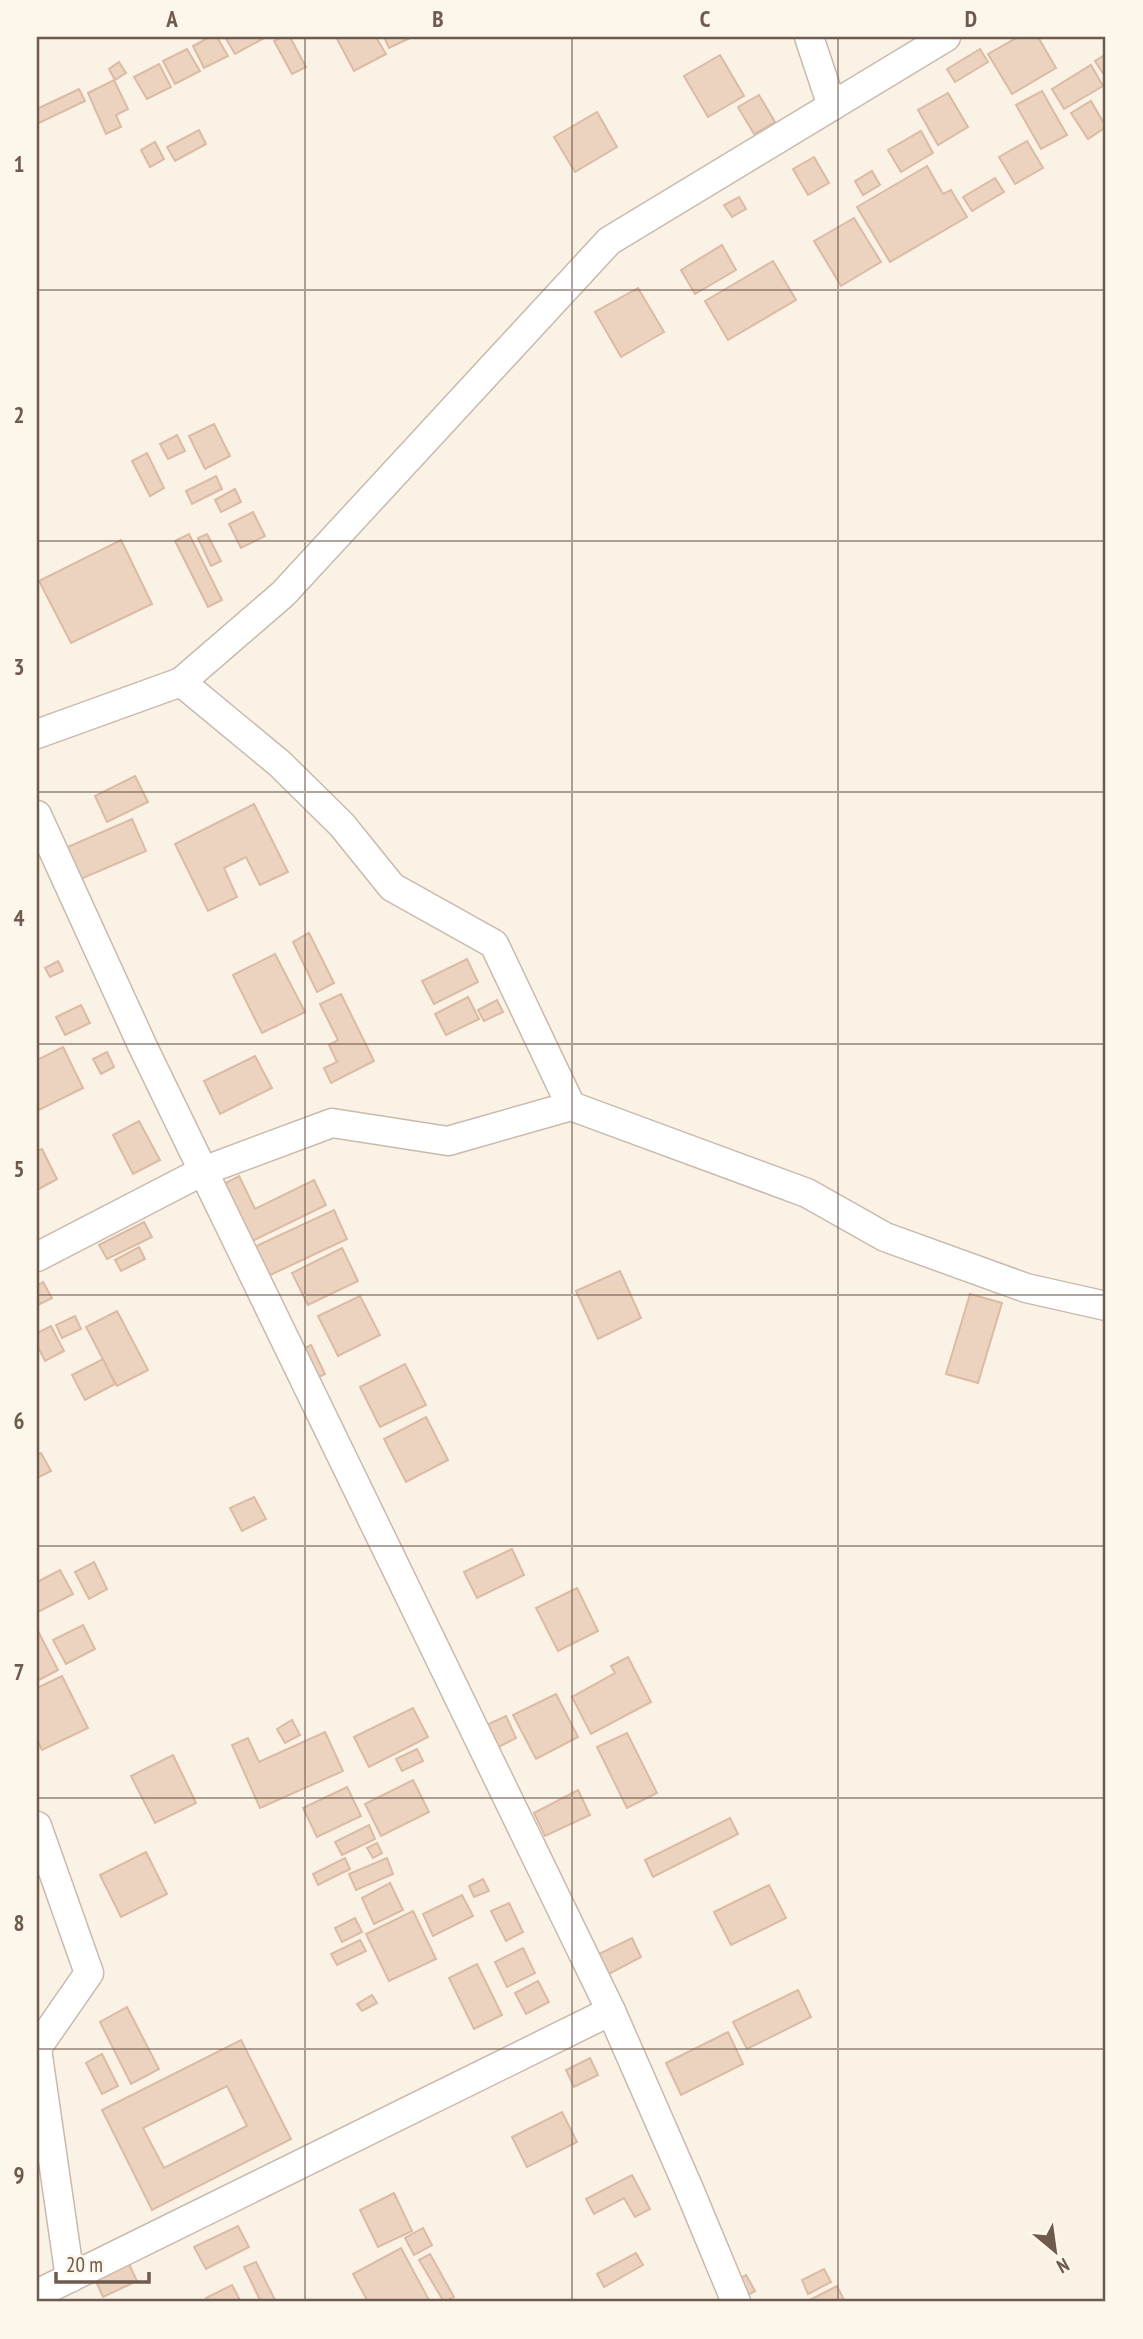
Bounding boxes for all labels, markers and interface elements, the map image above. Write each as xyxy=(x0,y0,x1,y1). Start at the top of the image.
text: A xyxy=(165,4,178,33)
text: B xyxy=(432,4,444,33)
text: C xyxy=(700,4,711,33)
text: D xyxy=(965,4,977,33)
text: 1 xyxy=(14,149,25,178)
text: 2 xyxy=(14,400,25,429)
text: 3 xyxy=(14,652,25,681)
text: 4 xyxy=(14,903,25,932)
text: 5 xyxy=(14,1154,25,1183)
text: 6 xyxy=(14,1406,25,1435)
text: 7 xyxy=(14,1657,25,1686)
text: 8 xyxy=(14,1908,25,1937)
text: 9 xyxy=(14,2160,25,2189)
north arrow xyxy=(1020,2216,1090,2286)
scale bar xyxy=(56,2241,149,2285)
text: 20 m xyxy=(66,2251,103,2278)
text: N xyxy=(1053,2253,1074,2279)

